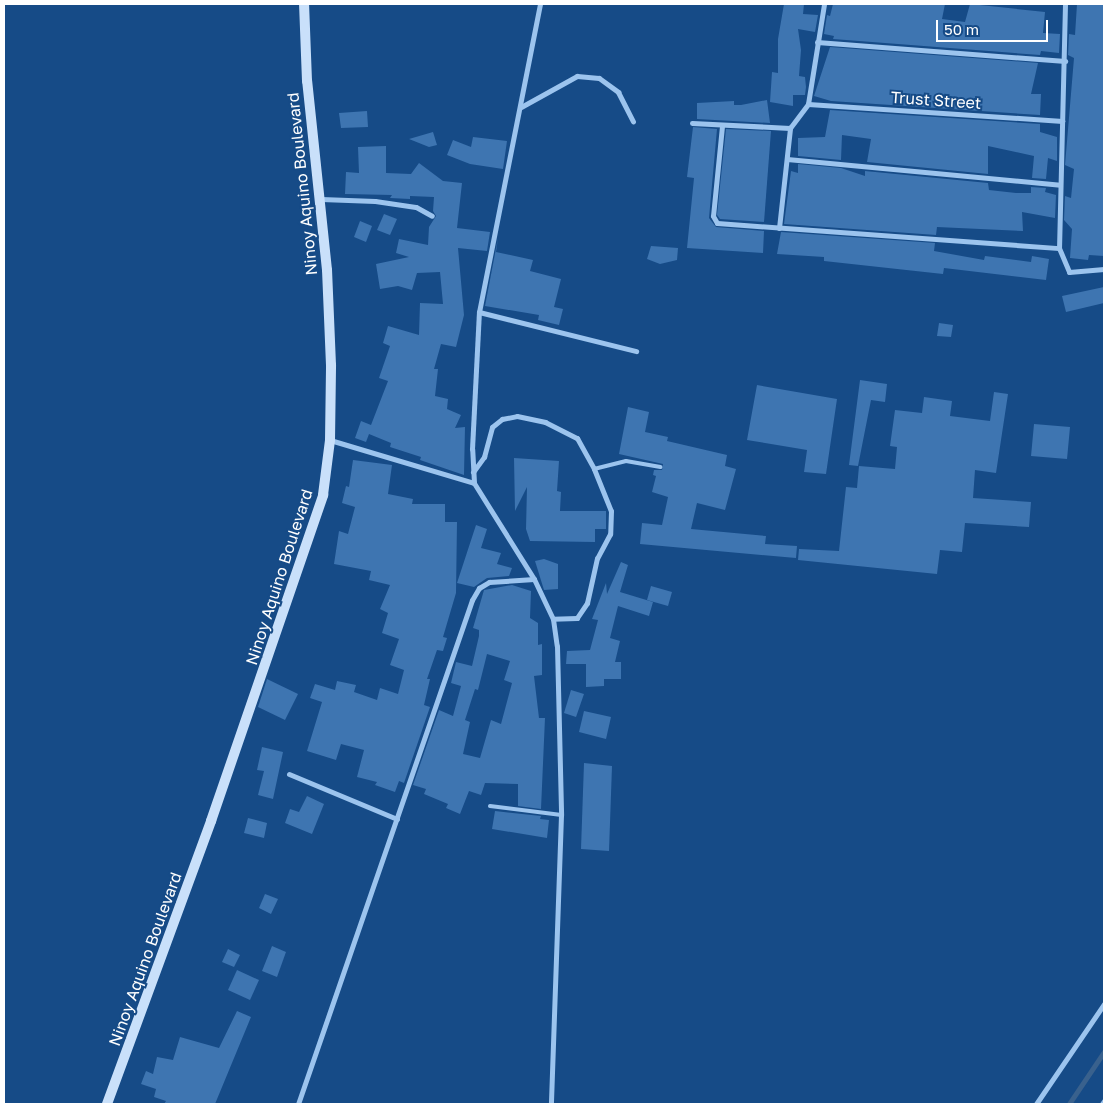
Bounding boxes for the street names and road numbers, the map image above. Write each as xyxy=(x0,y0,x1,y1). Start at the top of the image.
street label: Trust Street xyxy=(890,87,982,113)
street label: Ninoy Aquino Boulevard xyxy=(283,92,321,276)
street label: Ninoy Aquino Boulevard xyxy=(241,487,317,667)
street label: Ninoy Aquino Boulevard xyxy=(105,869,185,1049)

